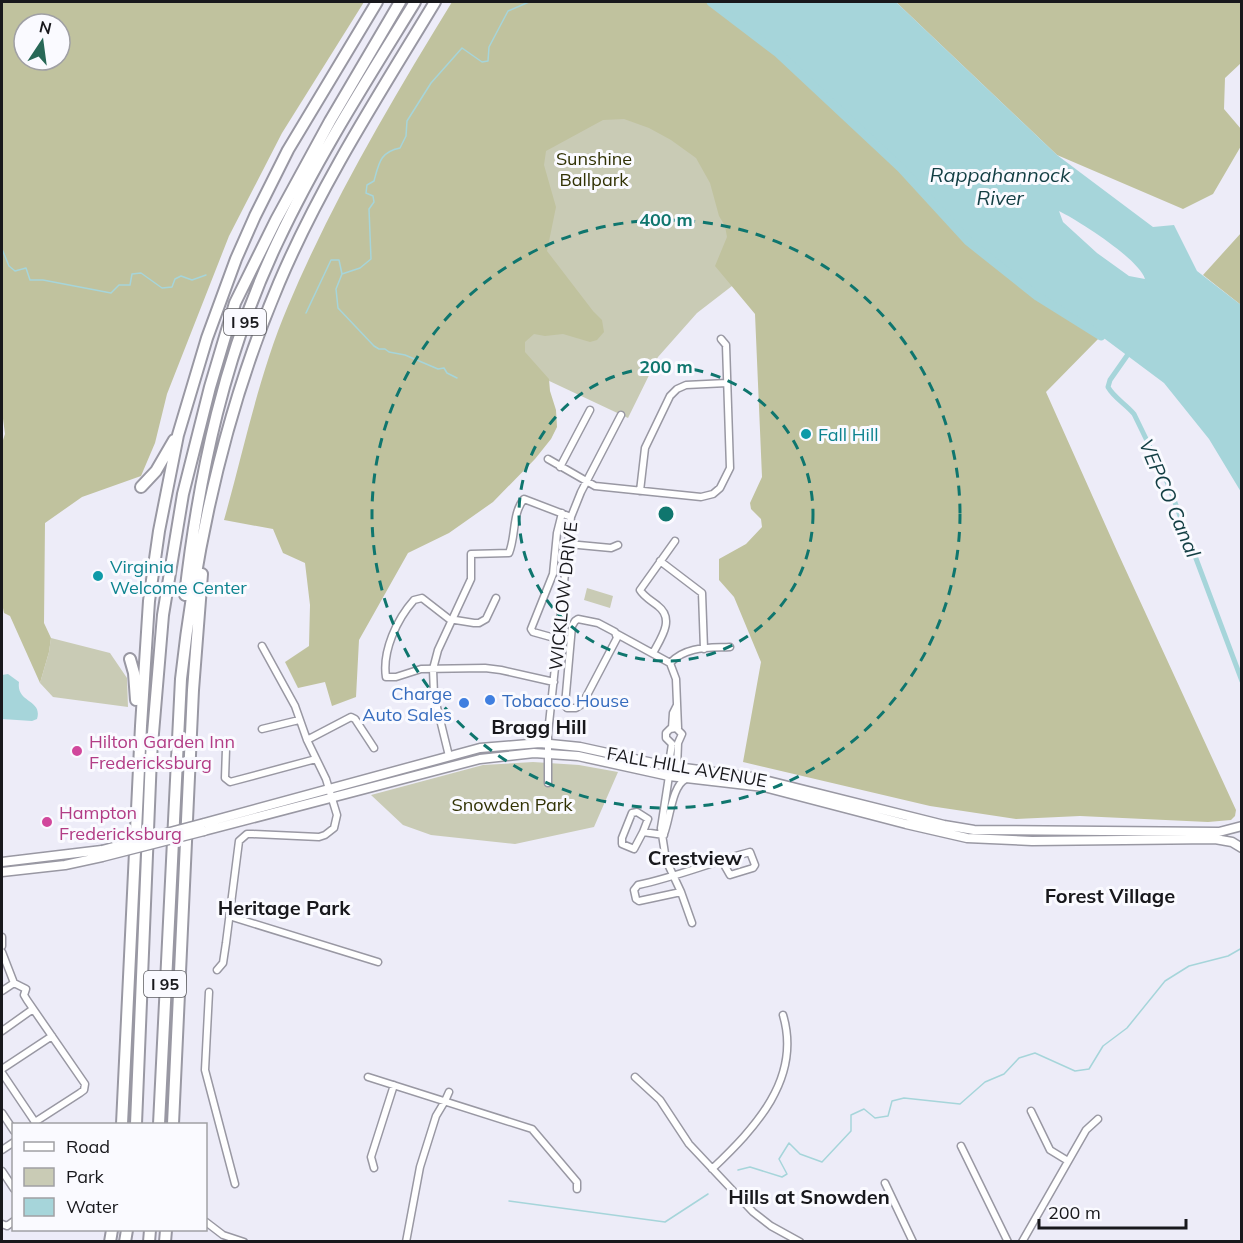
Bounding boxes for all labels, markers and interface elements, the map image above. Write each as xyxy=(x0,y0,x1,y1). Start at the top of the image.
north arrow xyxy=(12,12,72,72)
text: N xyxy=(37,16,54,38)
park label: Sunshine Ballpark xyxy=(556,147,632,191)
water label: Rappahannock River xyxy=(930,162,1071,210)
text: 400 m xyxy=(639,208,693,231)
road number: I 95 xyxy=(224,309,266,335)
text: 200 m xyxy=(639,355,693,378)
place label: Fall Hill xyxy=(818,423,878,446)
marker: Fall Hill xyxy=(799,427,813,441)
water label: VEPCO Canal xyxy=(1134,435,1206,561)
centre of rings xyxy=(656,504,676,524)
street label: WICKLOW DRIVE xyxy=(544,520,582,672)
place label: Virginia Welcome Center xyxy=(110,555,247,599)
marker: Virginia Welcome Center xyxy=(91,569,105,583)
place label: Charge Auto Sales xyxy=(362,682,452,726)
place label: Tobacco House xyxy=(502,689,629,712)
marker: Tobacco House xyxy=(483,693,497,707)
marker: Charge Auto Sales xyxy=(457,696,471,710)
district label: Bragg Hill xyxy=(491,714,587,739)
place label: Hilton Garden Inn Fredericksburg xyxy=(89,730,235,774)
street label: FALL HILL AVENUE xyxy=(605,742,769,792)
marker: Hilton Garden Inn Fredericksburg xyxy=(70,744,84,758)
park label: Snowden Park xyxy=(451,793,573,816)
place label: Hampton Fredericksburg xyxy=(59,801,182,845)
marker: Hampton Fredericksburg xyxy=(40,815,54,829)
district label: Crestview xyxy=(648,845,743,870)
district label: Forest Village xyxy=(1045,883,1175,908)
district label: Heritage Park xyxy=(218,895,351,920)
road number: I 95 xyxy=(144,971,186,997)
legend xyxy=(12,1123,207,1231)
text: Road xyxy=(66,1135,110,1158)
text: Park xyxy=(66,1165,105,1188)
district label: Hills at Snowden xyxy=(728,1184,890,1209)
scale bar xyxy=(1039,1192,1186,1230)
text: Water xyxy=(66,1195,119,1218)
text: 200 m xyxy=(1048,1201,1101,1224)

